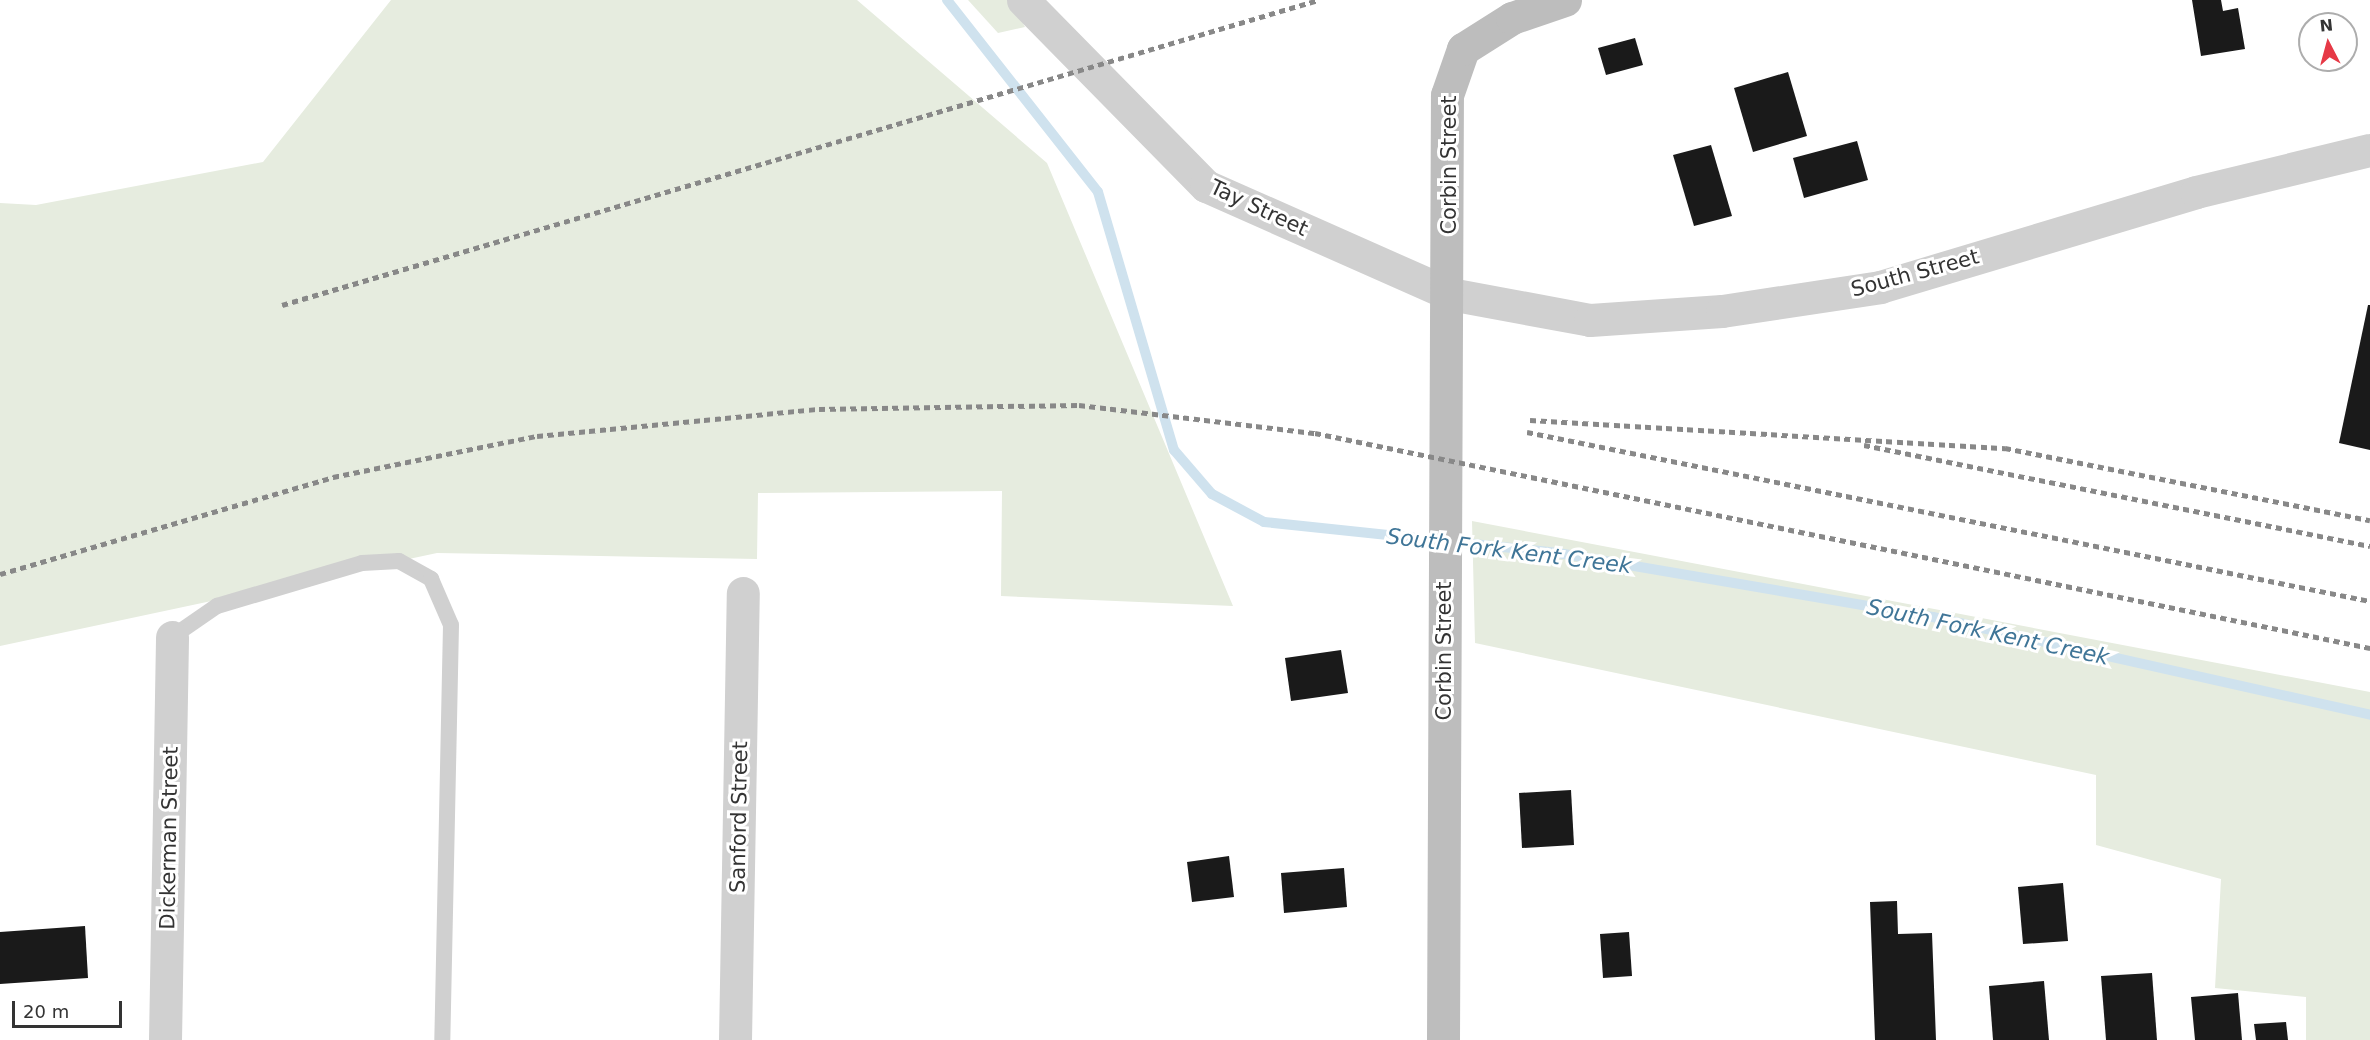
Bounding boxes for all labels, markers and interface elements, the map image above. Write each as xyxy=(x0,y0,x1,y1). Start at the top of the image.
north arrow xyxy=(2298,12,2358,72)
text: N xyxy=(2319,15,2334,36)
street label: Corbin Street xyxy=(1436,95,1462,235)
street label: Tay Street xyxy=(1206,174,1312,242)
street label: South Street xyxy=(1848,244,1982,302)
water label: South Fork Kent Creek xyxy=(1385,523,1633,579)
street label: Corbin Street xyxy=(1431,581,1457,721)
water label: South Fork Kent Creek xyxy=(1865,593,2111,671)
street label: Sanford Street xyxy=(725,741,753,893)
street label: Dickerman Street xyxy=(155,746,183,930)
scale bar xyxy=(15,989,124,1027)
text: 20 m xyxy=(23,1001,69,1022)

